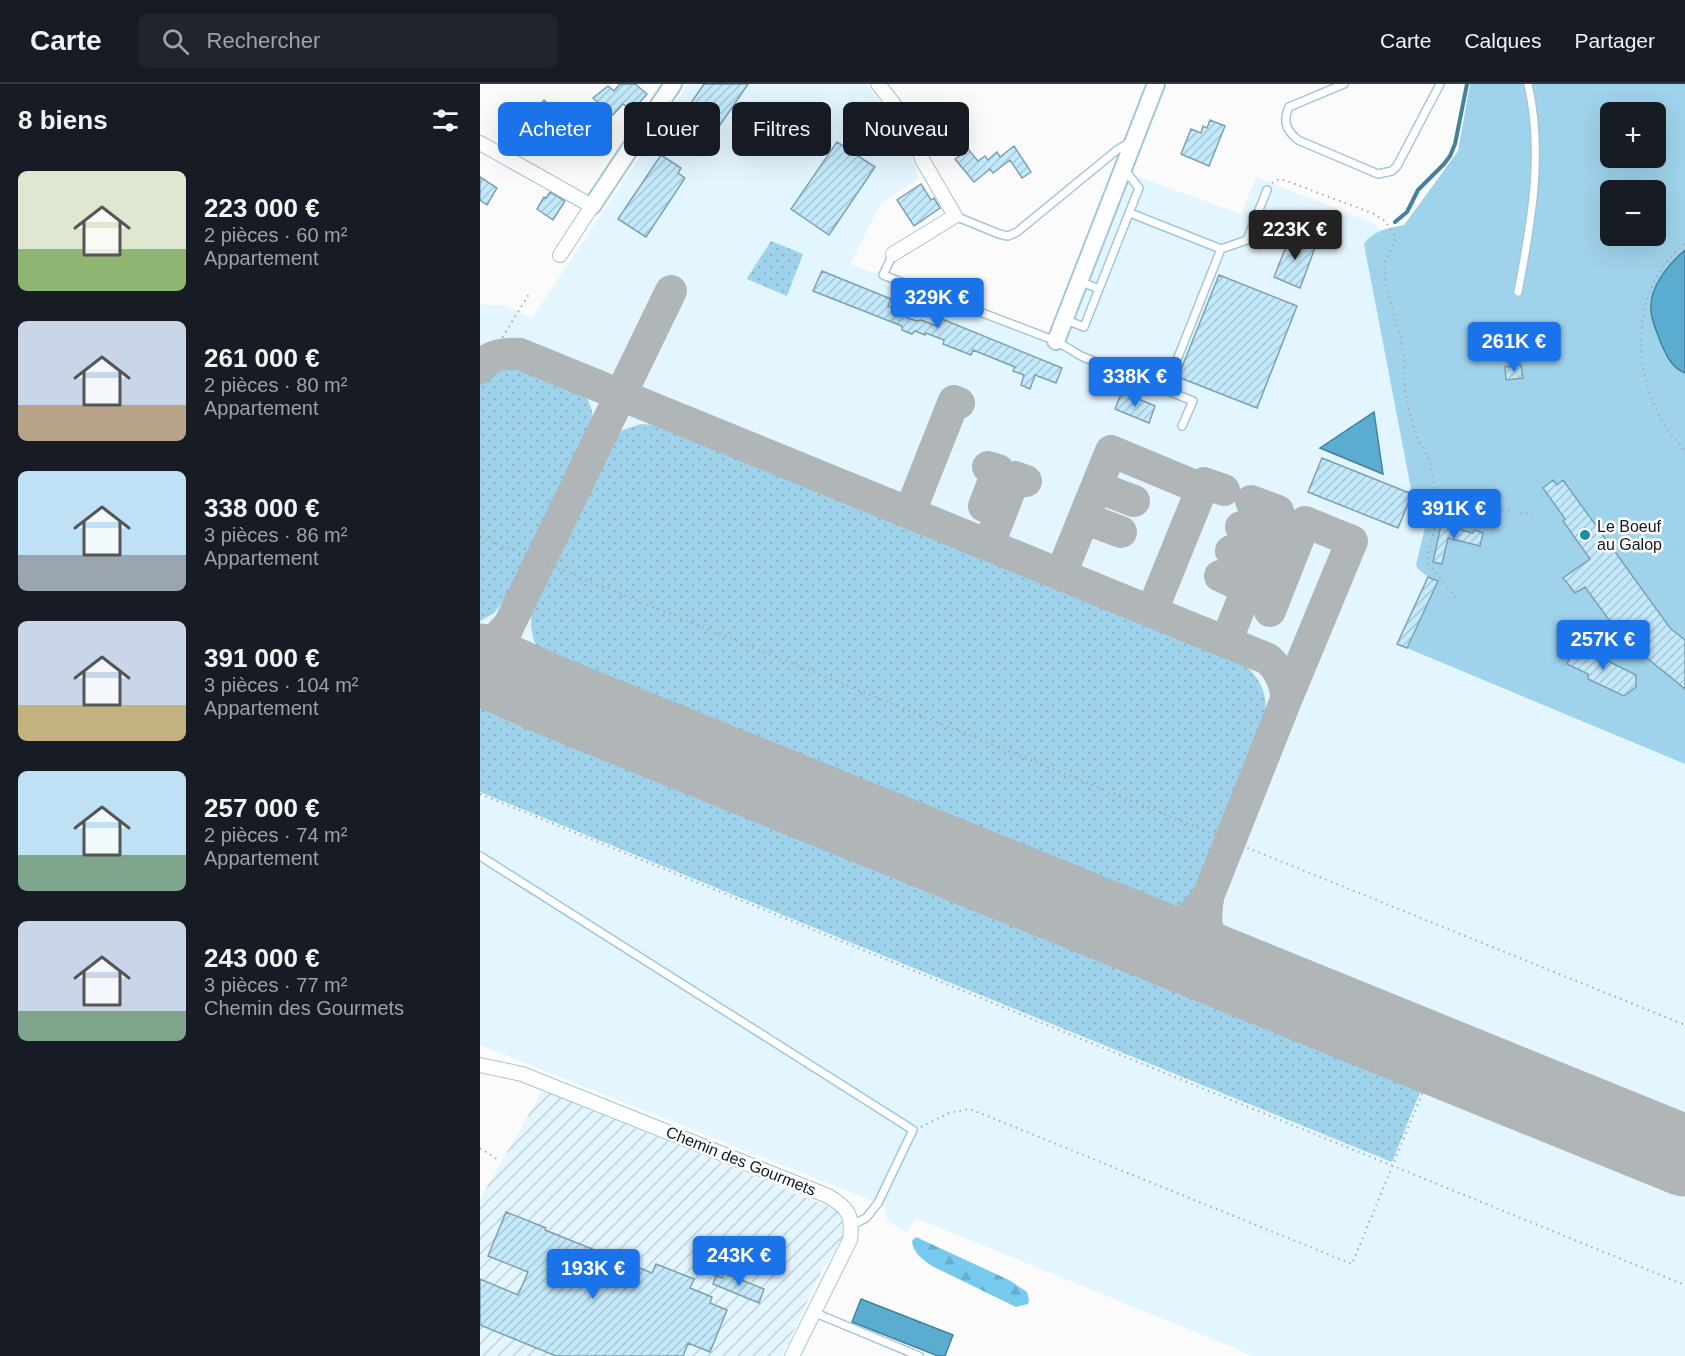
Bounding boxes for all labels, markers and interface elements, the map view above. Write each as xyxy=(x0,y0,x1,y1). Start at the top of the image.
search box xyxy=(138,14,558,68)
text: Carte xyxy=(30,25,102,56)
icon: search xyxy=(159,25,192,58)
text: Rechercher xyxy=(207,28,320,53)
text: Carte xyxy=(1380,29,1431,52)
text: Calques xyxy=(1464,29,1541,52)
text: Partager xyxy=(1574,29,1655,52)
chip: Acheter xyxy=(498,102,612,156)
chip: Louer xyxy=(624,102,720,156)
chip: Filtres xyxy=(732,102,831,156)
chip: Nouveau xyxy=(843,102,969,156)
map controls xyxy=(1600,102,1666,246)
button: + xyxy=(1600,102,1666,168)
icon: filters xyxy=(429,104,462,137)
text: 8 biens xyxy=(18,105,108,135)
button: − xyxy=(1600,180,1666,246)
text: 223 000 € xyxy=(204,193,320,223)
icon: home xyxy=(66,195,138,267)
pin: 223K € xyxy=(1246,210,1344,261)
text: 223K € xyxy=(1263,218,1327,240)
text: 2 pièces · 60 m² xyxy=(204,224,347,246)
text: Appartement xyxy=(204,247,319,269)
pin: 329K € xyxy=(888,278,986,329)
text: 329K € xyxy=(905,286,969,308)
pin: 261K € xyxy=(1465,322,1563,373)
text: 261K € xyxy=(1482,330,1546,352)
text: 261 000 € xyxy=(204,343,320,373)
icon: home xyxy=(66,345,138,417)
pin: 338K € xyxy=(1086,357,1184,408)
text: 338K € xyxy=(1103,365,1167,387)
text: 2 pièces · 80 m² xyxy=(204,374,347,396)
text: Appartement xyxy=(204,397,319,419)
pin: 391K € xyxy=(1405,489,1503,540)
text: 338 000 € xyxy=(204,493,320,523)
icon: home xyxy=(66,495,138,567)
text: 391K € xyxy=(1422,497,1486,519)
place label: Le Boeuf au Galop xyxy=(1597,518,1662,553)
text: 3 pièces · 86 m² xyxy=(204,524,347,546)
marker: Le Boeuf au Galop xyxy=(1578,528,1592,542)
text: Appartement xyxy=(204,547,319,569)
pin: 257K € xyxy=(1554,620,1652,671)
text: 257K € xyxy=(1571,628,1635,650)
text: 391 000 € xyxy=(204,643,320,673)
icon: home xyxy=(66,645,138,717)
text: 3 pièces · 104 m² xyxy=(204,674,359,696)
text: Appartement xyxy=(204,697,319,719)
text: 257 000 € xyxy=(204,793,320,823)
icon: home xyxy=(66,795,138,867)
text: 2 pièces · 74 m² xyxy=(204,824,347,846)
text: Appartement xyxy=(204,847,319,869)
text: 243 000 € xyxy=(204,943,320,973)
icon: home xyxy=(66,945,138,1017)
text: 3 pièces · 77 m² xyxy=(204,974,347,996)
text: Chemin des Gourmets xyxy=(204,997,404,1019)
street label: Chemin des Gourmets xyxy=(664,1123,818,1199)
pin: 243K € xyxy=(690,1236,788,1287)
text: 243K € xyxy=(707,1244,771,1266)
pin: 193K € xyxy=(544,1249,642,1300)
text: 193K € xyxy=(561,1257,625,1279)

